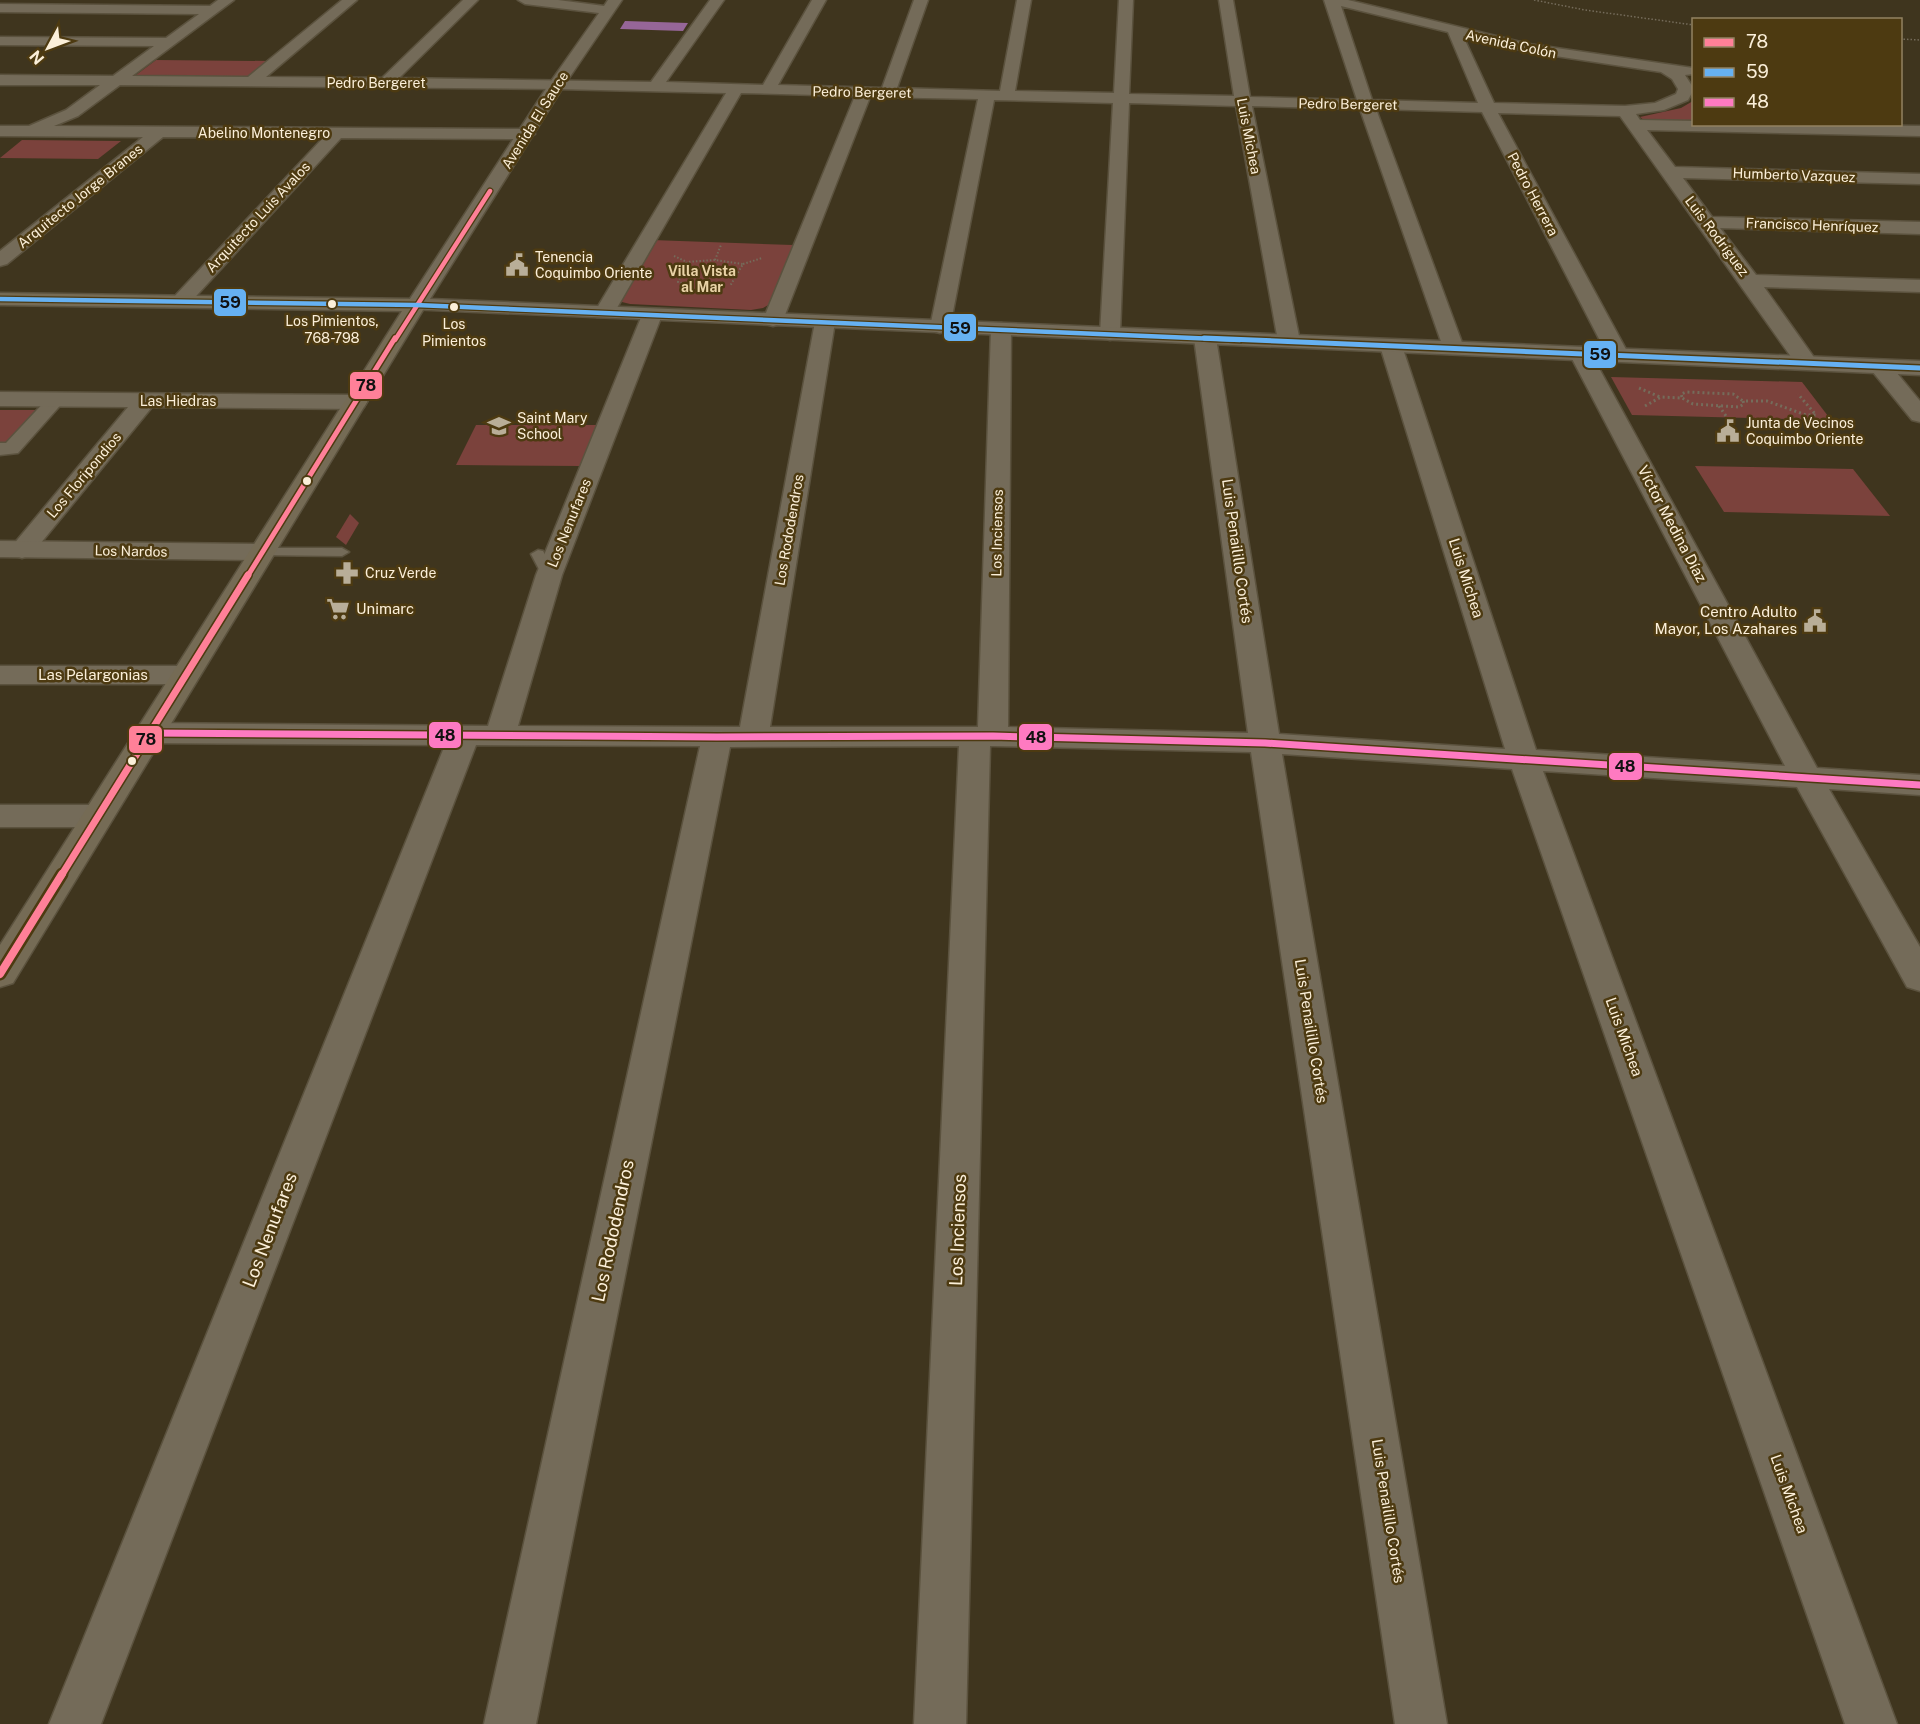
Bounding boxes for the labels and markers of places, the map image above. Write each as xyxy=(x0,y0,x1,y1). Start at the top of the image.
place label: Tenencia Coquimbo Oriente xyxy=(535,249,652,281)
public building icon: Tenencia Coquimbo Oriente xyxy=(504,252,530,278)
marker: Los Pimientos, 768-798 xyxy=(326,298,338,310)
marker: Los Pimientos xyxy=(448,301,460,313)
place label: Los Pimientos, 768-798 xyxy=(285,313,379,346)
place label: Los Pimientos xyxy=(422,316,486,349)
place label: Saint Mary School xyxy=(517,410,588,442)
school or university icon: Saint Mary School xyxy=(486,413,512,439)
place label: Junta de Vecinos Coquimbo Oriente xyxy=(1746,415,1863,447)
public building icon: Junta de Vecinos Coquimbo Oriente xyxy=(1715,418,1741,444)
unlabelled marker xyxy=(301,475,313,487)
pharmacy icon: Cruz Verde xyxy=(334,560,360,586)
place label: Cruz Verde xyxy=(365,565,436,581)
supermarket icon: Unimarc xyxy=(325,596,351,622)
place label: Unimarc xyxy=(356,600,414,617)
place label: Centro Adulto Mayor, Los Azahares xyxy=(1654,603,1797,637)
public building icon: Centro Adulto Mayor, Los Azahares xyxy=(1802,608,1828,634)
unlabelled marker xyxy=(126,755,138,767)

